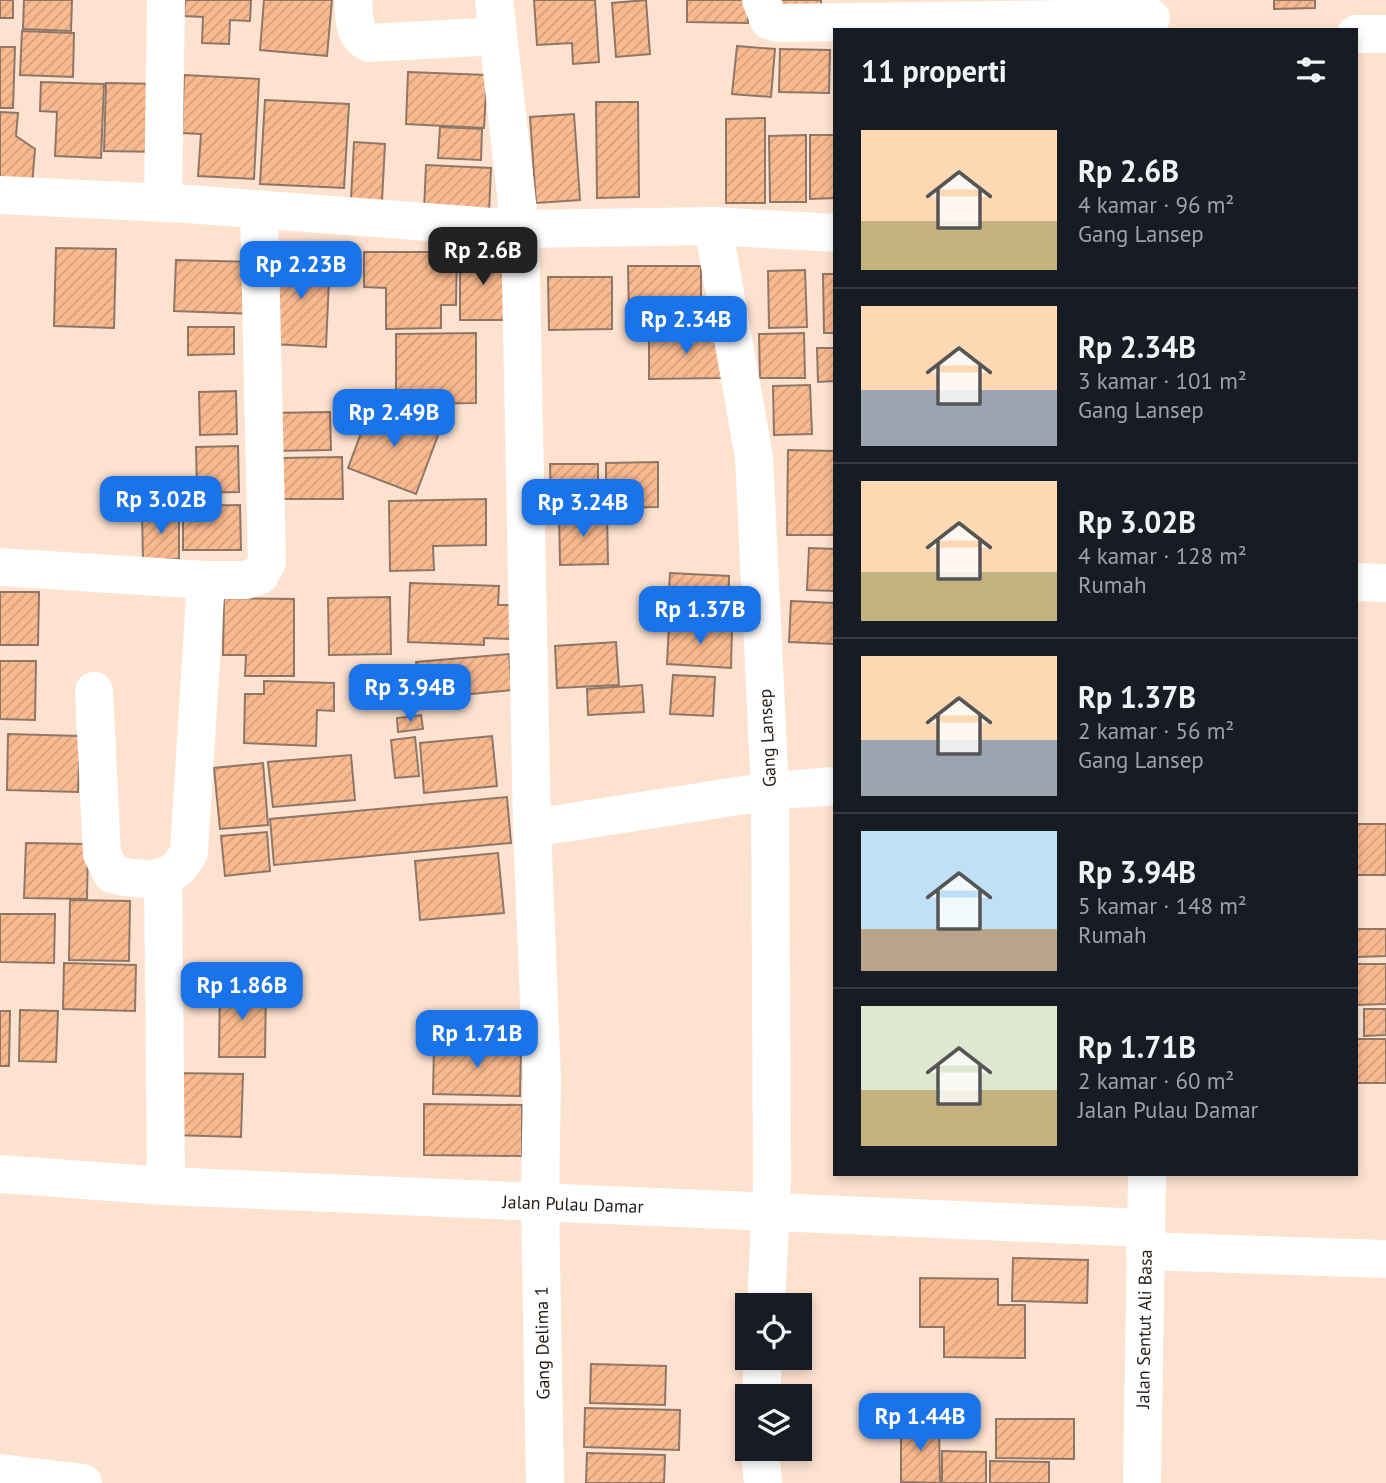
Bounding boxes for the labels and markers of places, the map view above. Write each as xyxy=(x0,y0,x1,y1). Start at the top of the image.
pin: Rp 2.6B xyxy=(418,228,548,287)
pin: Rp 2.23B xyxy=(229,242,373,301)
pin: Rp 2.34B xyxy=(614,296,758,356)
pin: Rp 2.49B xyxy=(322,390,466,449)
pin: Rp 3.02B xyxy=(89,476,233,536)
pin: Rp 3.24B xyxy=(511,480,655,539)
pin: Rp 1.37B xyxy=(628,586,772,646)
pin: Rp 3.94B xyxy=(338,664,482,724)
pin: Rp 1.86B xyxy=(170,962,314,1022)
pin: Rp 1.71B xyxy=(405,1010,549,1070)
pin: Rp 1.44B xyxy=(848,1394,992,1453)

